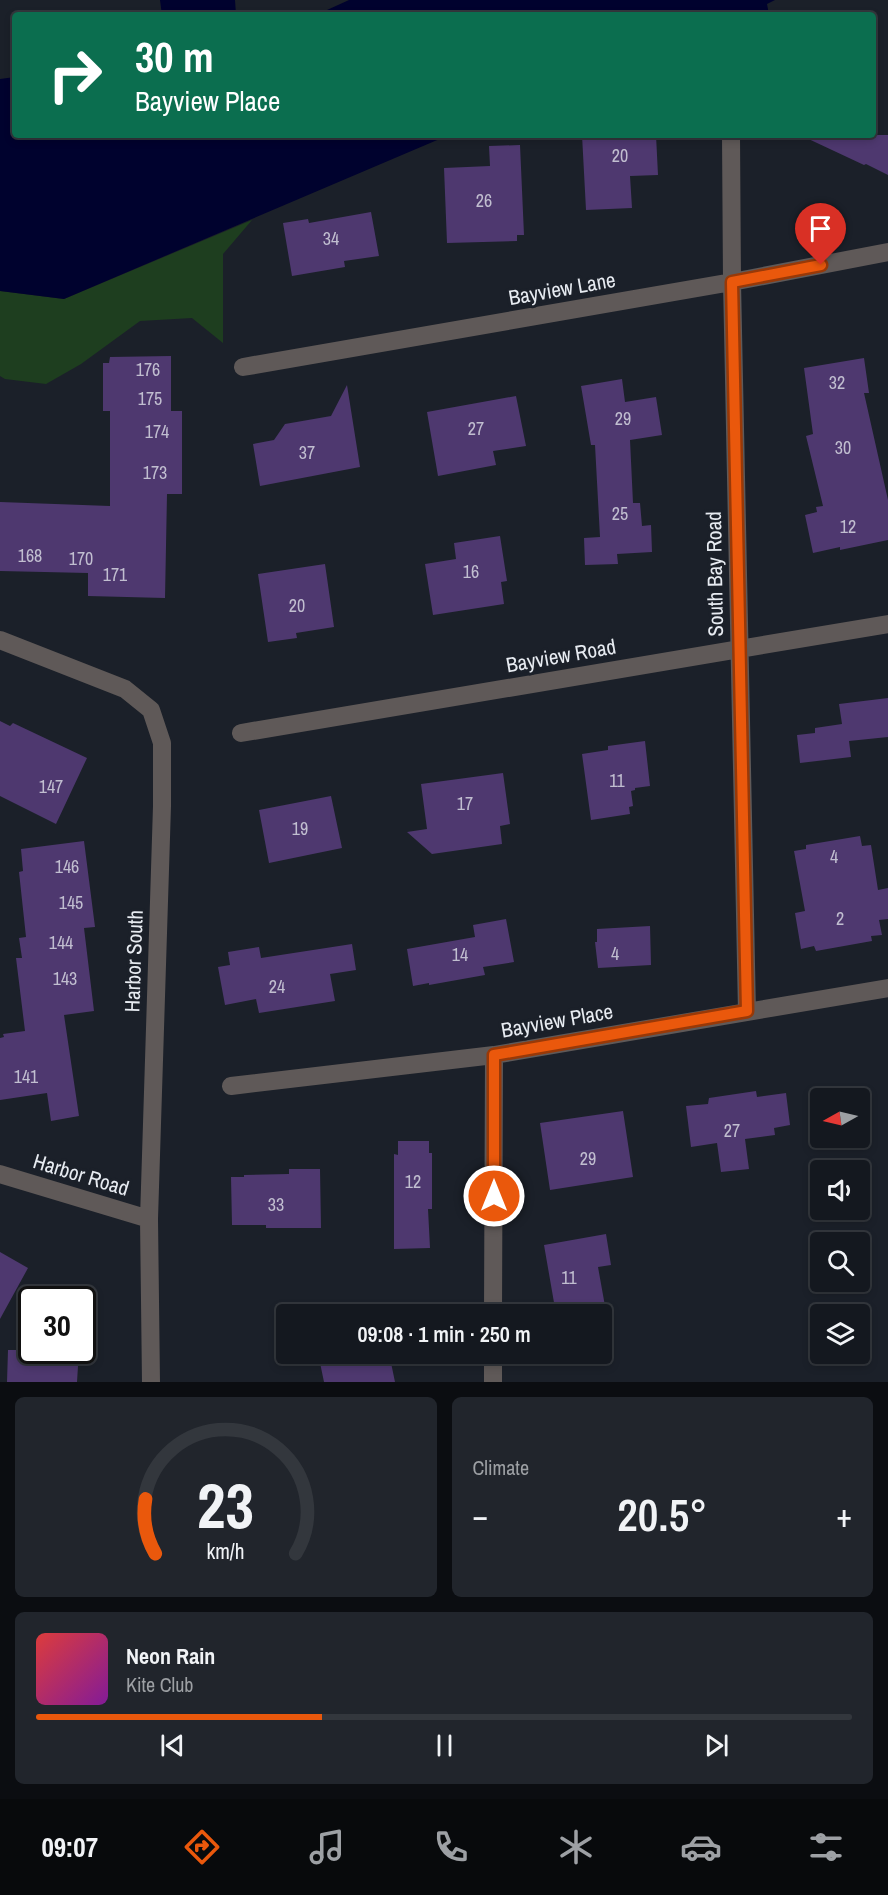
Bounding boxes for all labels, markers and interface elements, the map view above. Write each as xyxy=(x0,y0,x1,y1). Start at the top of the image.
text: 30 m xyxy=(135,29,214,85)
icon: right xyxy=(36,36,114,114)
text: Bayview Place xyxy=(135,83,280,119)
house number: 20 xyxy=(612,143,628,168)
house number: 26 xyxy=(476,188,492,213)
pin xyxy=(795,203,846,265)
icon: arrive xyxy=(804,212,837,245)
house number: 34 xyxy=(323,226,339,251)
street label: Bayview Lane xyxy=(506,265,618,312)
house number: 176 xyxy=(136,357,160,382)
house number: 32 xyxy=(829,370,845,395)
house number: 175 xyxy=(138,386,162,411)
house number: 29 xyxy=(615,406,631,431)
house number: 27 xyxy=(468,416,484,441)
house number: 174 xyxy=(145,419,169,444)
house number: 30 xyxy=(835,435,851,460)
house number: 37 xyxy=(299,440,315,465)
house number: 173 xyxy=(143,460,167,485)
house number: 25 xyxy=(612,501,628,526)
street label: South Bay Road xyxy=(699,511,730,637)
house number: 12 xyxy=(840,514,856,539)
house number: 168 xyxy=(18,543,42,568)
house number: 170 xyxy=(69,546,93,571)
house number: 16 xyxy=(463,559,479,584)
house number: 171 xyxy=(103,562,128,587)
house number: 20 xyxy=(289,593,305,618)
street label: Bayview Road xyxy=(504,632,618,679)
house number: 11 xyxy=(609,768,625,793)
house number: 147 xyxy=(39,774,63,799)
house number: 17 xyxy=(457,791,473,816)
house number: 19 xyxy=(292,816,308,841)
house number: 4 xyxy=(830,844,838,869)
house number: 146 xyxy=(55,854,79,879)
house number: 145 xyxy=(59,890,83,915)
house number: 2 xyxy=(836,906,844,931)
street label: Harbor South xyxy=(117,909,150,1013)
house number: 144 xyxy=(49,930,73,955)
house number: 4 xyxy=(611,941,619,966)
house number: 14 xyxy=(452,942,468,967)
house number: 143 xyxy=(53,966,77,991)
house number: 24 xyxy=(269,974,285,999)
street label: Bayview Place xyxy=(499,996,615,1045)
house number: 141 xyxy=(14,1064,39,1089)
north arrow xyxy=(810,1088,870,1148)
map controls xyxy=(810,1088,870,1364)
house number: 27 xyxy=(724,1118,740,1143)
street label: Harbor Road xyxy=(30,1146,133,1203)
house number: 29 xyxy=(580,1146,596,1171)
button: sound xyxy=(810,1160,870,1220)
position arrow xyxy=(462,1164,526,1228)
house number: 12 xyxy=(405,1169,421,1194)
house number: 33 xyxy=(268,1192,284,1217)
button: search xyxy=(810,1232,870,1292)
house number: 11 xyxy=(561,1265,577,1290)
speed limit sign: 30 xyxy=(18,1286,96,1364)
button: layers xyxy=(810,1304,870,1364)
text: 09:08 · 1 min · 250 m xyxy=(357,1319,531,1349)
text: Climate xyxy=(473,1454,529,1481)
text: 23 xyxy=(197,1463,254,1547)
text: 20.5° xyxy=(617,1484,707,1545)
text: − xyxy=(473,1493,488,1537)
text: + xyxy=(836,1493,852,1537)
text: km/h xyxy=(207,1537,245,1566)
text: Neon Rain xyxy=(126,1641,215,1671)
text: Kite Club xyxy=(126,1671,193,1698)
icon: previous xyxy=(156,1729,189,1762)
icon: pause xyxy=(428,1729,461,1762)
icon: next xyxy=(700,1729,733,1762)
icon: directions xyxy=(181,1826,223,1868)
icon: music xyxy=(306,1826,348,1868)
icon: phone xyxy=(430,1826,472,1868)
icon: climate xyxy=(555,1826,597,1868)
icon: car xyxy=(680,1826,722,1868)
icon: filters xyxy=(805,1826,847,1868)
text: 09:07 xyxy=(41,1829,98,1865)

